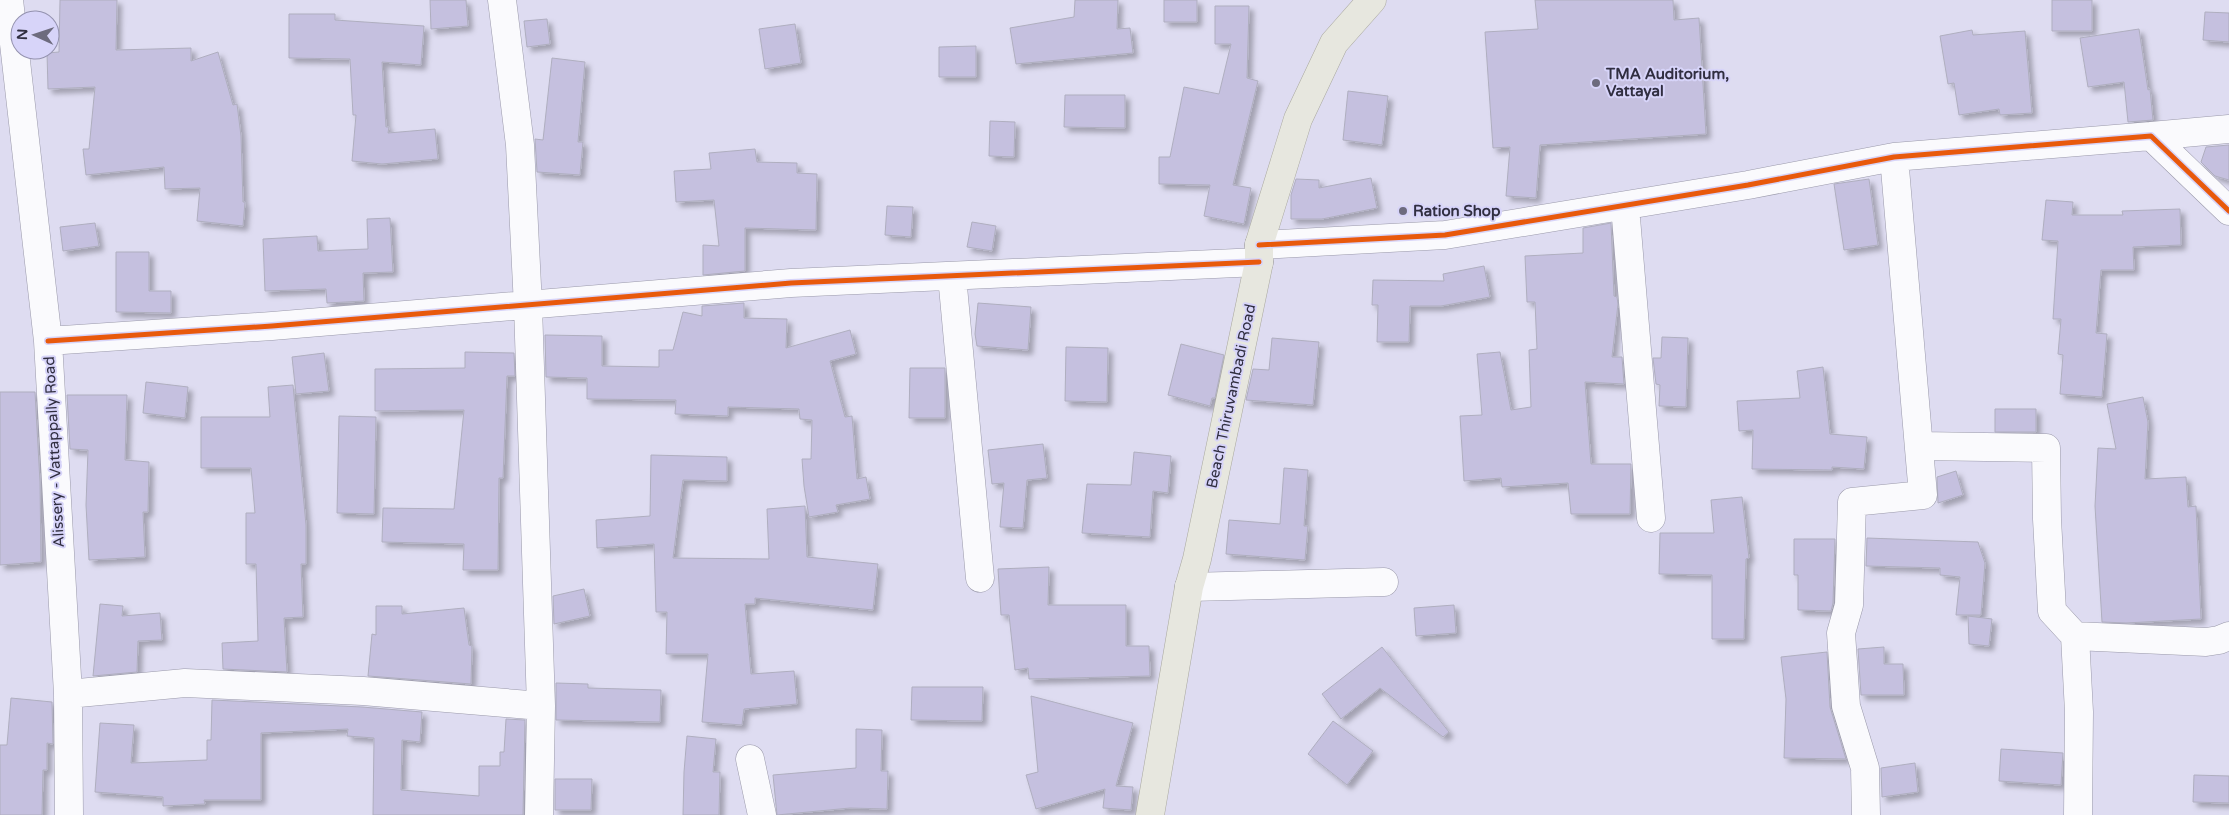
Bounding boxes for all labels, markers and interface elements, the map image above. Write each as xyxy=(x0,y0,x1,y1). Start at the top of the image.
north arrow xyxy=(10,10,60,60)
text: N xyxy=(14,28,31,40)
place label: TMA Auditorium, Vattayal xyxy=(1605,65,1729,101)
marker: TMA Auditorium, Vattayal xyxy=(1590,77,1602,89)
place label: Ration Shop xyxy=(1413,202,1501,221)
marker: Ration Shop xyxy=(1397,205,1409,217)
street label: Beach Thiruvambadi Road xyxy=(1203,302,1259,490)
street label: Alissery - Vattappally Road xyxy=(40,356,68,548)

